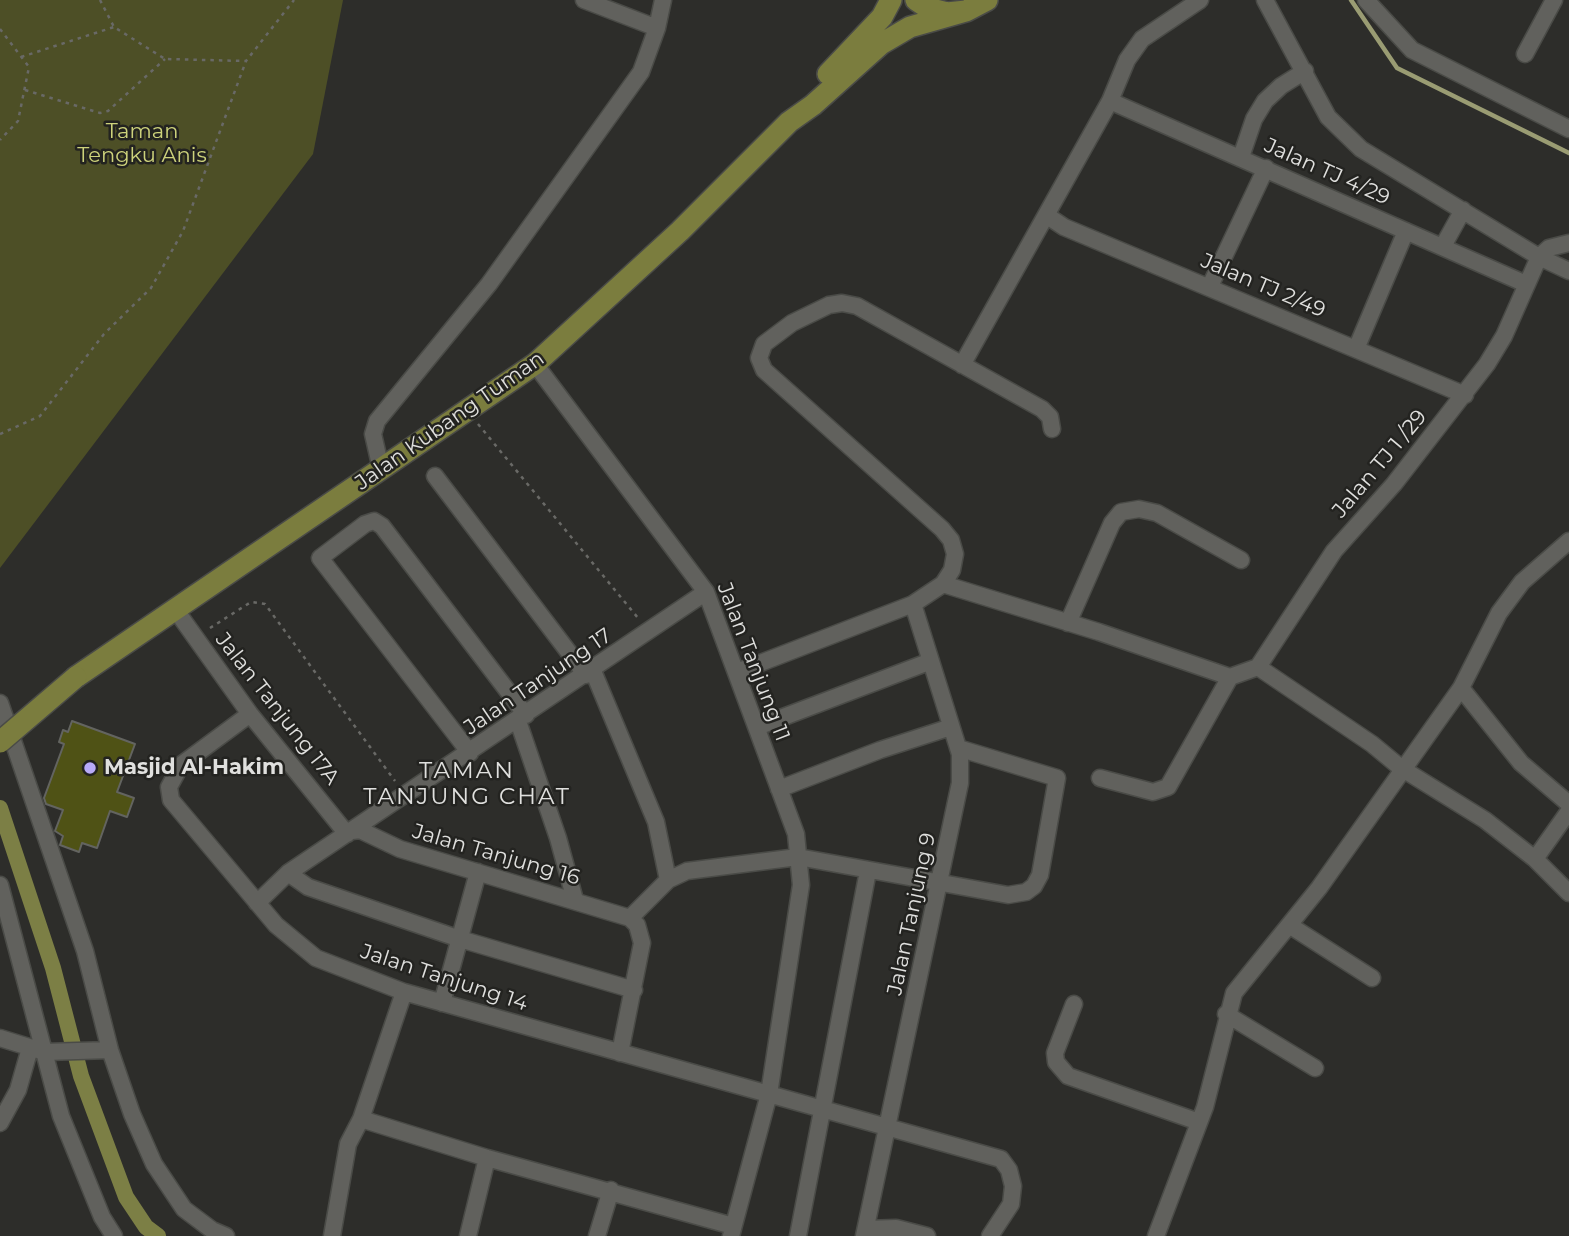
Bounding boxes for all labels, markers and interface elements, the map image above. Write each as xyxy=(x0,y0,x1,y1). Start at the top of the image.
park label: Taman Tengku Anis xyxy=(77,119,207,169)
street label: Jalan TJ 4/29 xyxy=(1260,133,1394,211)
street label: Jalan TJ 2/49 xyxy=(1197,248,1329,324)
street label: Jalan Kubang Tuman xyxy=(351,346,549,496)
street label: Jalan TJ 1 /29 xyxy=(1327,405,1433,523)
street label: Jalan Tanjung 11 xyxy=(711,579,795,745)
street label: Jalan Tanjung 17 xyxy=(459,623,617,741)
street label: Jalan Tanjung 17A xyxy=(210,628,344,790)
place label: Masjid Al-Hakim xyxy=(104,755,284,781)
district label: TAMAN TANJUNG CHAT xyxy=(365,757,569,811)
marker: Masjid Al-Hakim xyxy=(82,760,98,776)
street label: Jalan Tanjung 16 xyxy=(409,819,583,891)
street label: Jalan Tanjung 9 xyxy=(882,830,942,998)
street label: Jalan Tanjung 14 xyxy=(357,939,531,1017)

